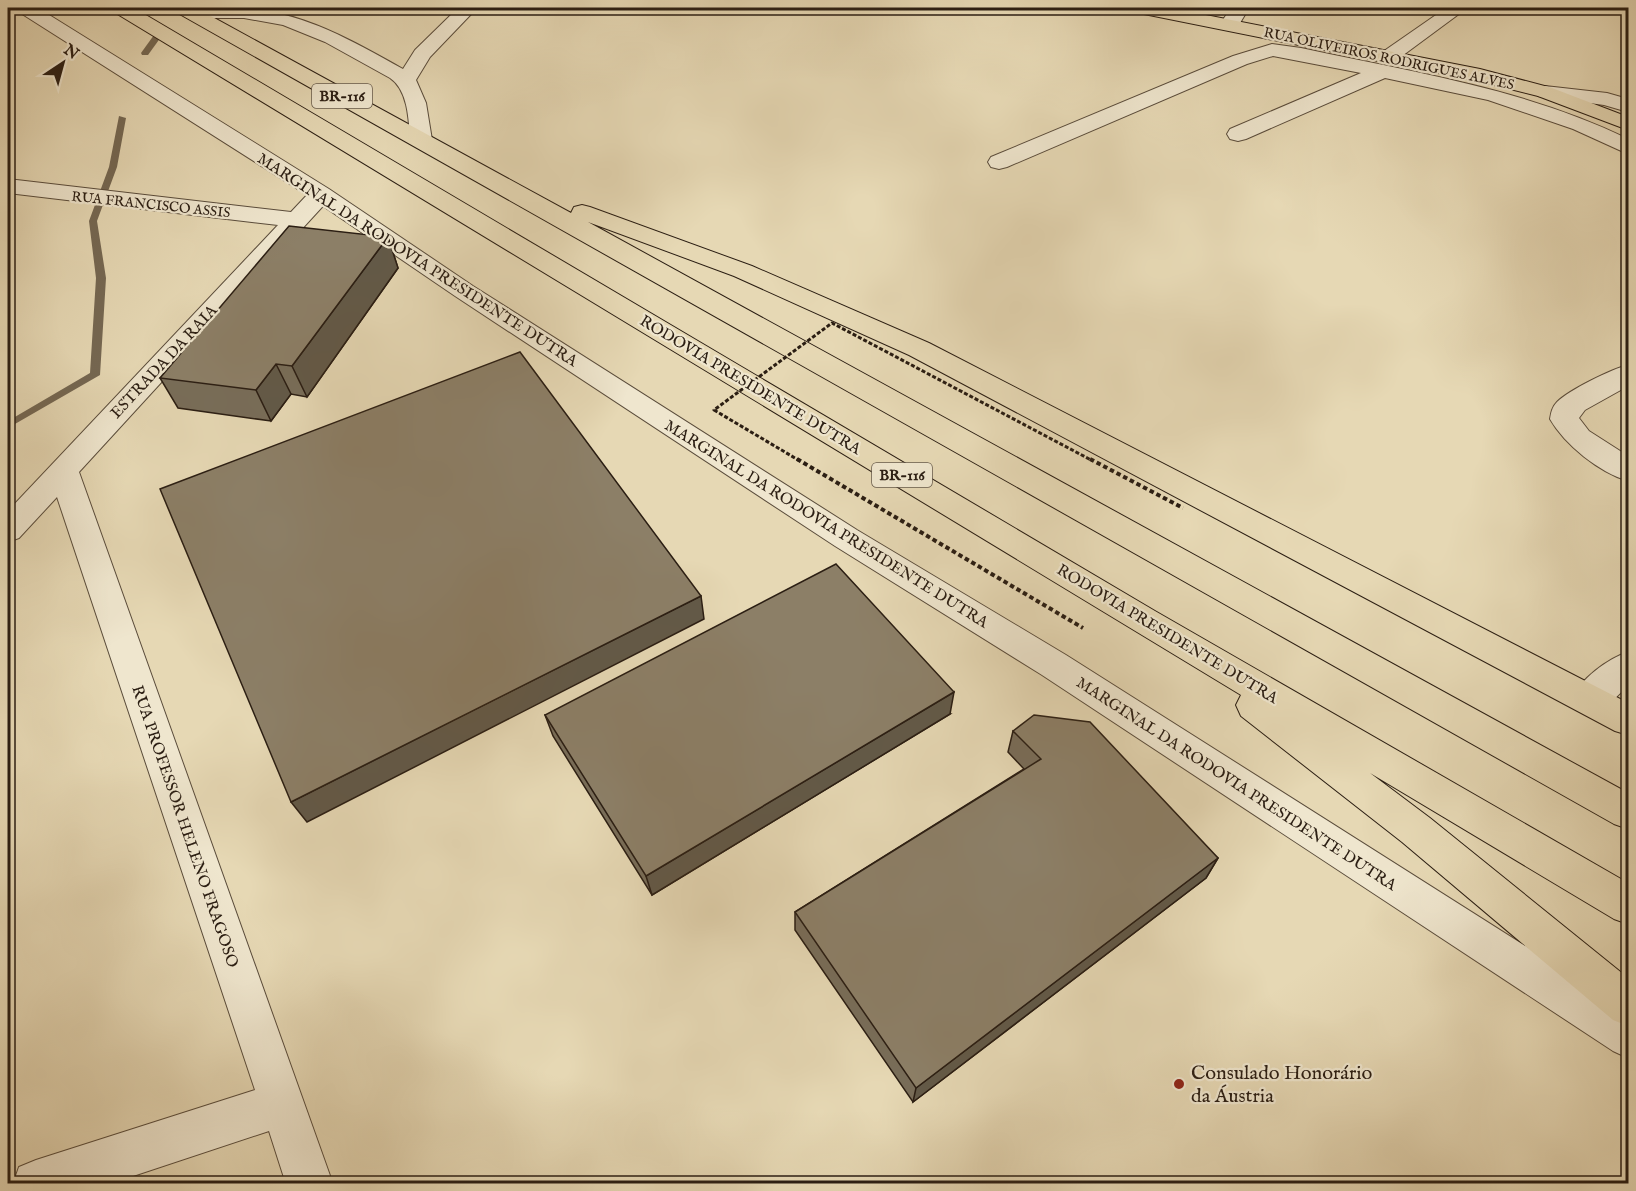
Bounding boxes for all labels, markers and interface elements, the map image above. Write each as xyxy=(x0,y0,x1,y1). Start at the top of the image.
street label: RUA OLIVEIROS RODRIGUES ALVES xyxy=(1262,24,1516,94)
north arrow xyxy=(33,33,93,93)
text: N xyxy=(58,40,82,65)
road number: BR-116 xyxy=(312,84,372,108)
street label: MARGINAL DA RODOVIA PRESIDENTE DUTRA xyxy=(253,149,582,373)
street label: RUA FRANCISCO ASSIS xyxy=(71,188,231,222)
street label: ESTRADA DA RAIA xyxy=(107,301,223,423)
street label: RODOVIA PRESIDENTE DUTRA xyxy=(636,312,865,461)
street label: MARGINAL DA RODOVIA PRESIDENTE DUTRA xyxy=(660,416,993,634)
road number: BR-116 xyxy=(872,463,932,487)
street label: RODOVIA PRESIDENTE DUTRA xyxy=(1053,561,1282,710)
street label: MARGINAL DA RODOVIA PRESIDENTE DUTRA xyxy=(1072,673,1401,897)
street label: RUA PROFESSOR HELENO FRAGOSO xyxy=(126,683,242,970)
place label: Consulado Honorário da Áustria xyxy=(1191,1061,1373,1109)
marker: Consulado Honorário da Áustria xyxy=(1172,1077,1186,1091)

